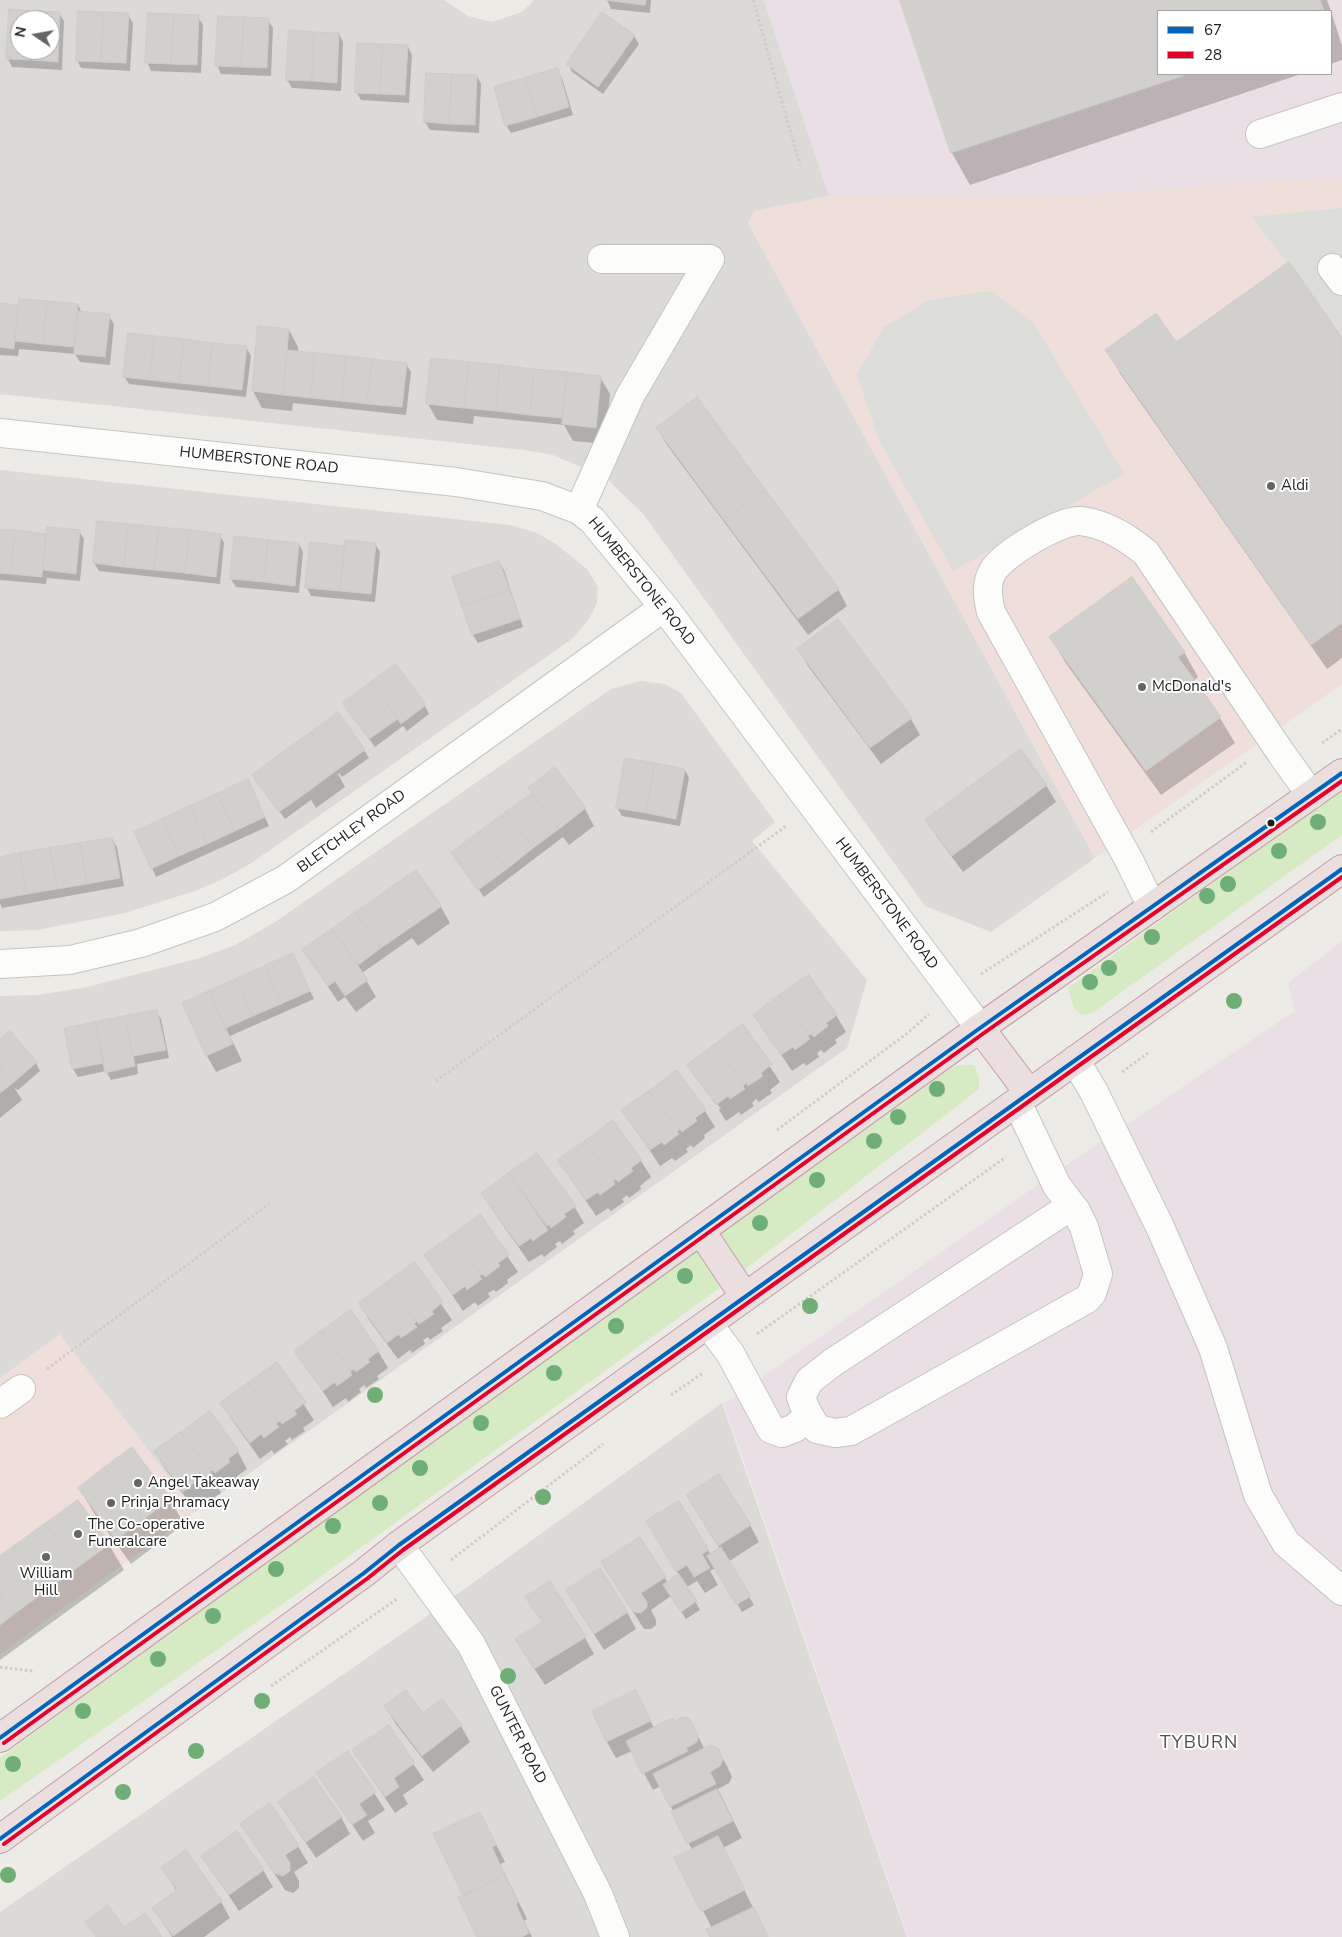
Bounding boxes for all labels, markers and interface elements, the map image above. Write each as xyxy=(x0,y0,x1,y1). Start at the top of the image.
north arrow xyxy=(10,10,60,60)
legend xyxy=(1157,10,1332,75)
text: 67 xyxy=(1204,20,1222,40)
text: N xyxy=(10,25,31,39)
text: 28 xyxy=(1204,45,1222,65)
street label: HUMBERSTONE ROAD xyxy=(179,444,339,478)
place label: Aldi xyxy=(1281,477,1309,495)
marker: Aldi xyxy=(1265,480,1277,492)
street label: HUMBERSTONE ROAD xyxy=(584,514,698,650)
place label: McDonald's xyxy=(1152,678,1231,696)
marker: McDonald's xyxy=(1136,681,1148,693)
street label: BLETCHLEY ROAD xyxy=(294,787,410,877)
unlabelled marker xyxy=(1266,818,1276,828)
street label: HUMBERSTONE ROAD xyxy=(831,835,941,973)
place label: Angel Takeaway xyxy=(148,1474,260,1492)
marker: Angel Takeaway xyxy=(132,1477,144,1489)
place label: Prinja Phramacy xyxy=(121,1494,230,1512)
marker: Prinja Phramacy xyxy=(105,1497,117,1509)
place label: The Co-operative Funeralcare xyxy=(88,1516,205,1551)
marker: The Co-operative Funeralcare xyxy=(72,1528,84,1540)
marker: William Hill xyxy=(40,1551,52,1563)
place label: William Hill xyxy=(19,1565,73,1600)
street label: GUNTER ROAD xyxy=(484,1683,550,1787)
district label: TYBURN xyxy=(1159,1733,1239,1755)

